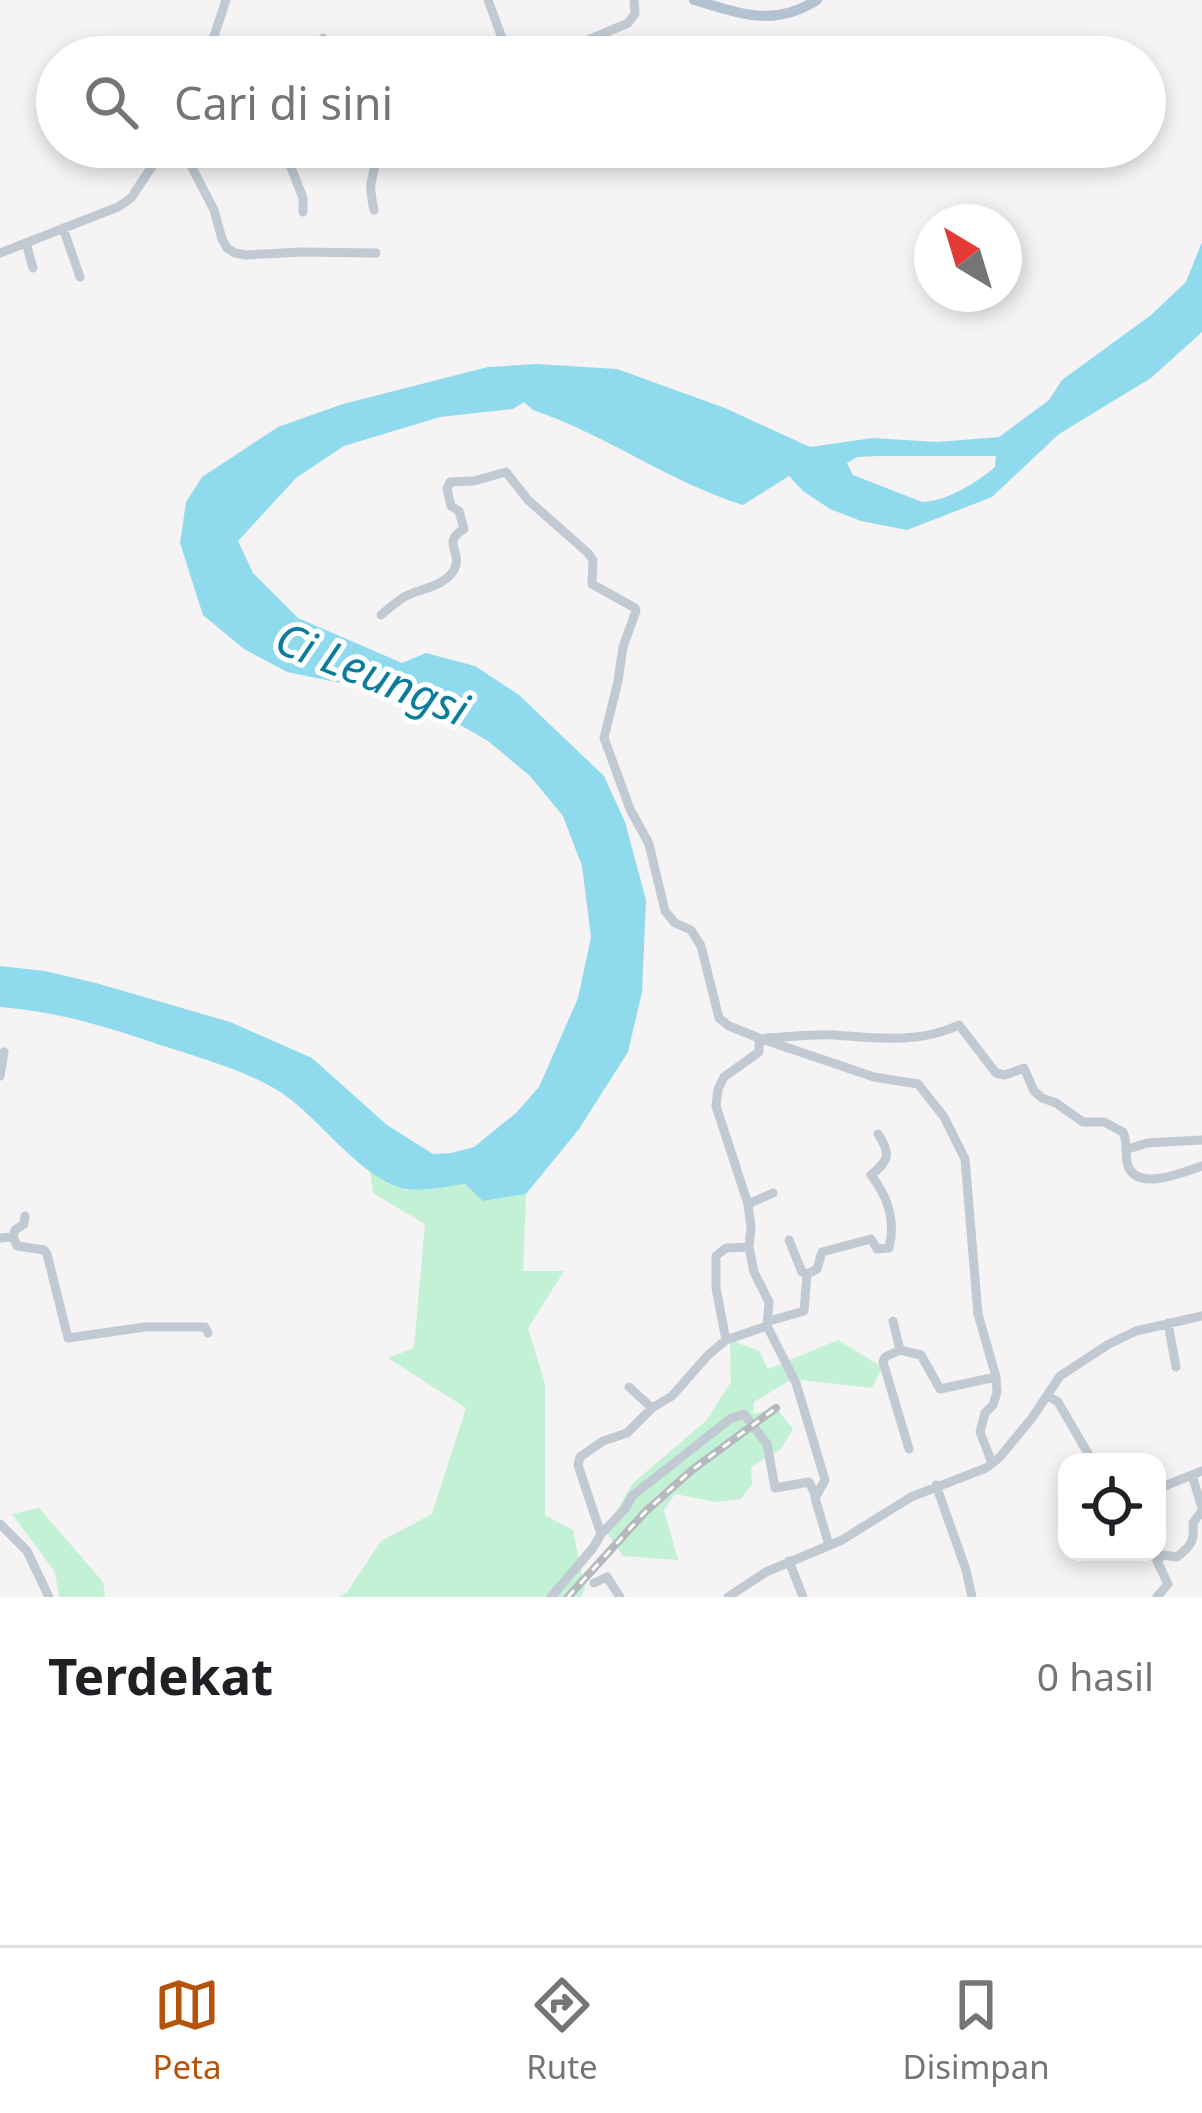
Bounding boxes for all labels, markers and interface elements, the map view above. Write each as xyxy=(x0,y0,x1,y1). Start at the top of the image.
search box xyxy=(36,36,1166,168)
icon: search xyxy=(78,69,144,135)
text: Cari di sini xyxy=(174,72,393,133)
north arrow xyxy=(914,204,1022,312)
water label: Ci Leungsi xyxy=(267,606,479,739)
map controls xyxy=(1058,1453,1166,1561)
button: locate xyxy=(1058,1453,1166,1561)
text: Terdekat xyxy=(48,1640,273,1710)
text: 0 hasil xyxy=(1037,1649,1154,1702)
tab: Peta xyxy=(152,1972,221,2089)
tab: Rute xyxy=(526,1972,598,2089)
tab: Disimpan xyxy=(903,1972,1050,2089)

